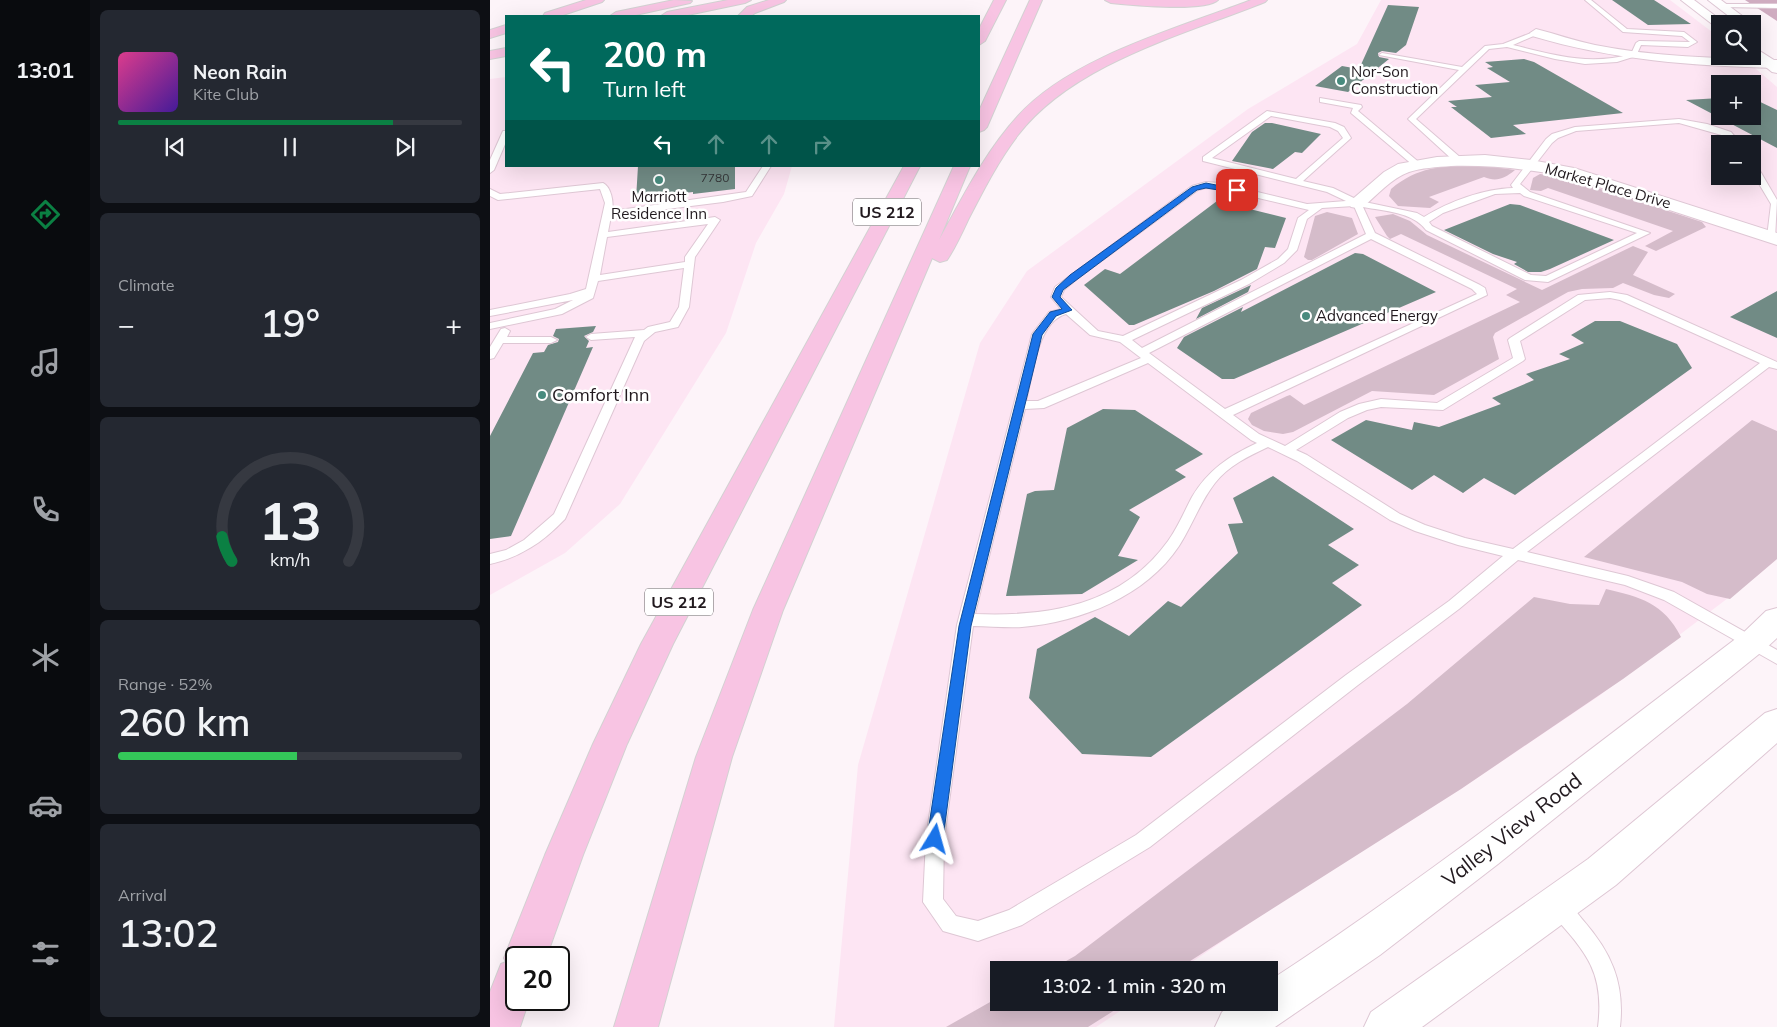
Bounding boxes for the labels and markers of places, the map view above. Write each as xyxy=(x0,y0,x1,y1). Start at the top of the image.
place label: Nor-Son Construction xyxy=(1351,62,1438,98)
marker: Nor-Son Construction xyxy=(1335,75,1347,87)
pin xyxy=(1216,169,1258,211)
marker: Marriott Residence Inn xyxy=(653,174,665,186)
place label: Marriott Residence Inn xyxy=(611,187,707,223)
place label: Advanced Energy xyxy=(1316,306,1438,325)
marker: Advanced Energy xyxy=(1300,310,1312,322)
place label: Comfort Inn xyxy=(552,383,650,406)
marker: Comfort Inn xyxy=(536,389,548,401)

